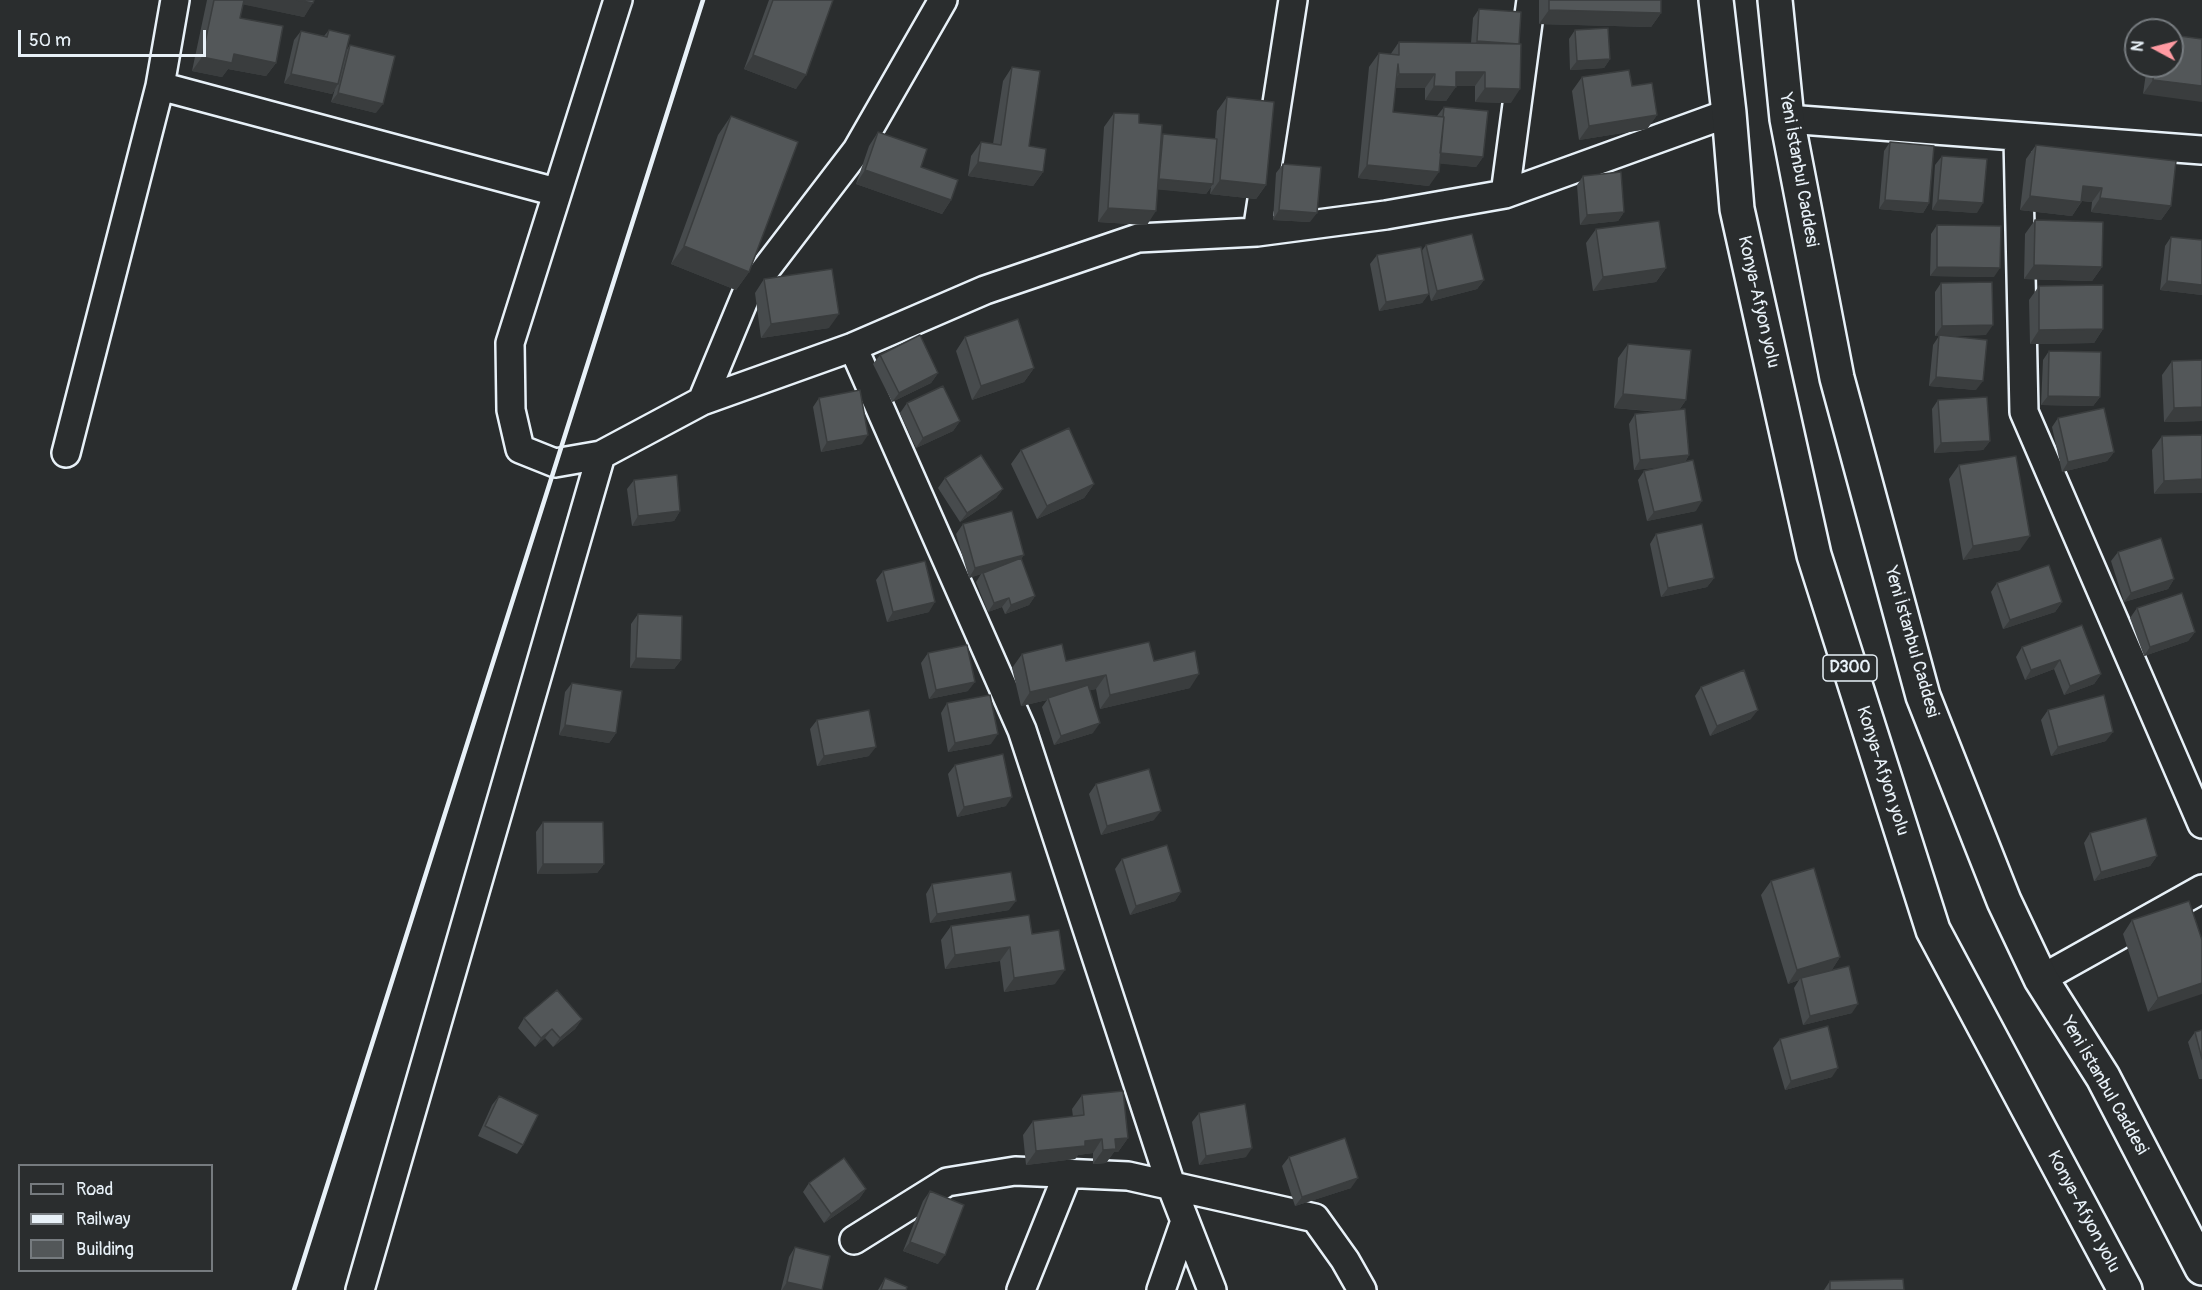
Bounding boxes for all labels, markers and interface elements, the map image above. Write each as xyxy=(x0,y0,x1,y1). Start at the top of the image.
scale bar xyxy=(21,18,208,56)
north arrow xyxy=(2124,18,2184,78)
text: 50 m xyxy=(29,29,71,52)
text: N xyxy=(2128,39,2149,53)
street label: Yeni İstanbul Caddesi xyxy=(1774,91,1822,249)
street label: Konya-Afyon yolu xyxy=(1732,234,1784,370)
street label: Yeni İstanbul Caddesi xyxy=(1879,564,1943,720)
road number: D300 xyxy=(1823,655,1877,681)
street label: Konya-Afyon yolu xyxy=(1851,704,1913,838)
street label: Yeni İstanbul Caddesi xyxy=(2056,1013,2152,1159)
street label: Konya-Afyon yolu xyxy=(2042,1147,2124,1277)
legend xyxy=(18,1164,213,1272)
text: Road xyxy=(76,1178,113,1201)
text: Railway xyxy=(76,1208,131,1231)
text: Building xyxy=(76,1238,134,1261)

